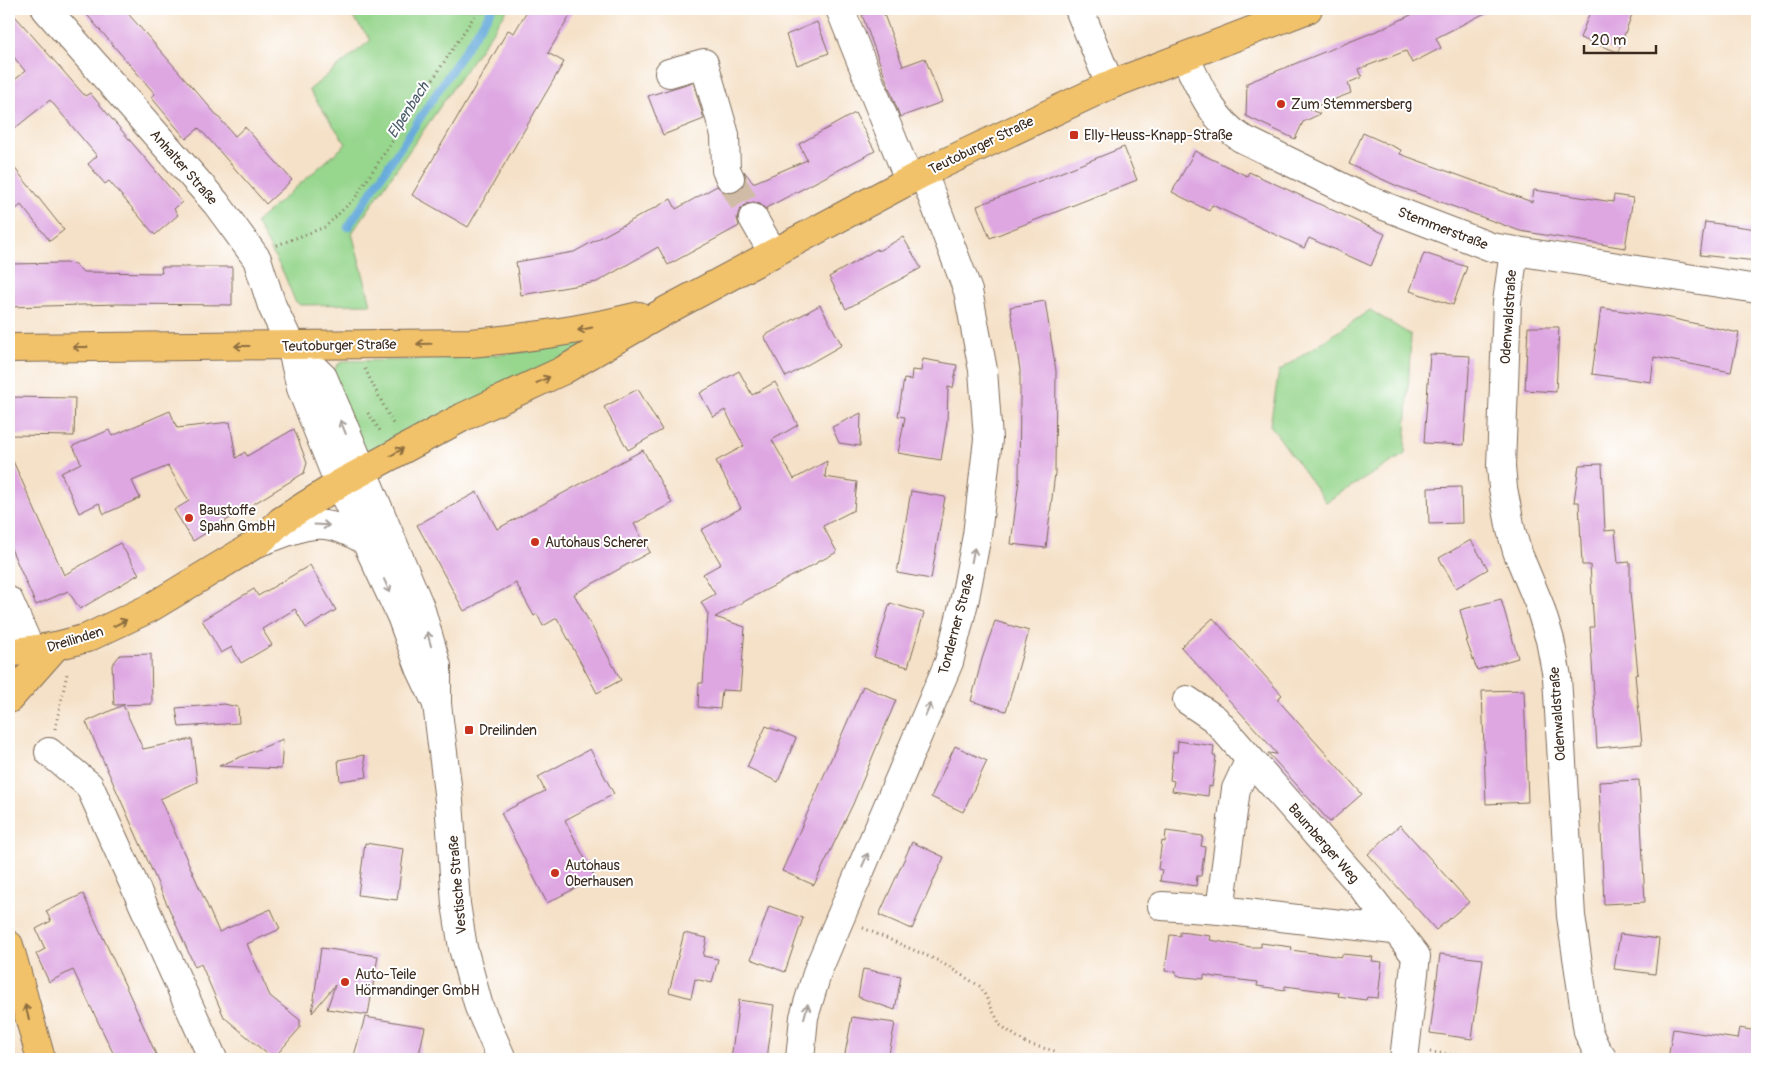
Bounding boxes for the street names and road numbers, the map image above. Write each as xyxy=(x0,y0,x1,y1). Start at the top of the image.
street label: Teutoburger Straße xyxy=(926,113,1037,178)
street label: Anhalter Straße xyxy=(146,126,221,208)
street label: Stemmerstraße xyxy=(1395,203,1490,254)
street label: Odenwaldstraße xyxy=(1497,269,1520,365)
street label: Teutoburger Straße xyxy=(281,336,397,355)
street label: Tonderner Straße xyxy=(935,572,978,677)
street label: Dreilinden xyxy=(45,623,105,656)
street label: Odenwaldstraße xyxy=(1546,666,1569,762)
street label: Baumberger Weg xyxy=(1284,800,1363,887)
street label: Vestische Straße xyxy=(445,835,470,935)

